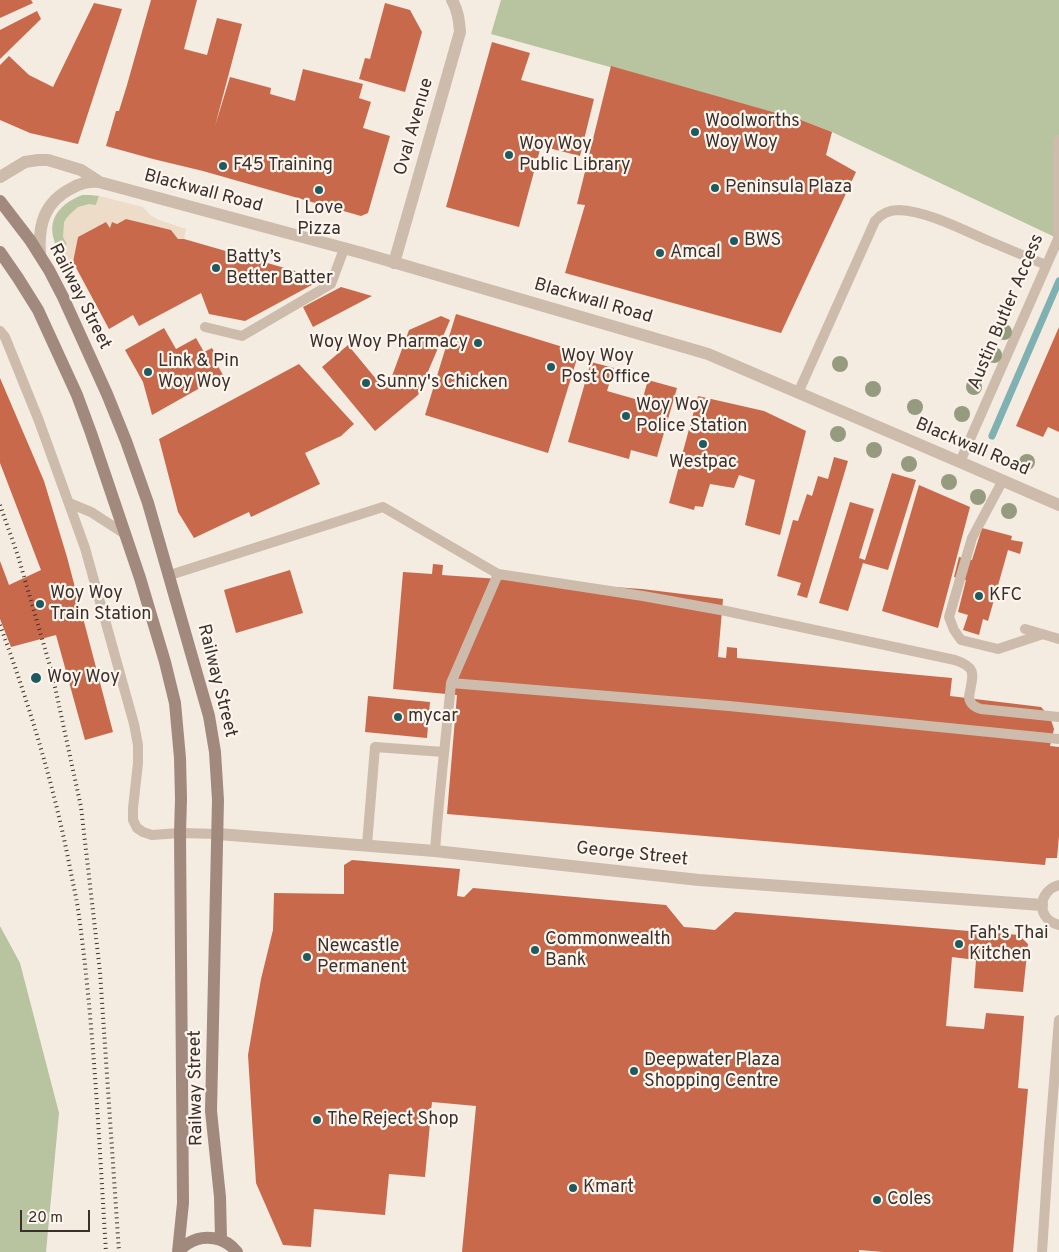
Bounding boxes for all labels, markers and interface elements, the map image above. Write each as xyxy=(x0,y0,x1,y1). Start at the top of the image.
street label: Oval Avenue xyxy=(391,76,439,178)
place label: Woolworths Woy Woy xyxy=(705,111,800,154)
marker: Woolworths Woy Woy xyxy=(689,126,701,138)
place label: Woy Woy Public Library xyxy=(519,134,631,176)
marker: Woy Woy Public Library xyxy=(503,149,515,161)
place label: F45 Training xyxy=(233,155,333,177)
marker: F45 Training xyxy=(217,160,229,172)
street label: Blackwall Road xyxy=(141,166,265,218)
place label: Peninsula Plaza xyxy=(725,177,852,199)
marker: Peninsula Plaza xyxy=(709,182,721,194)
marker: I Love Pizza xyxy=(313,184,325,196)
place label: I Love Pizza xyxy=(295,198,343,240)
place label: BWS xyxy=(744,230,781,252)
street label: Austin Butler Access xyxy=(964,231,1050,393)
marker: BWS xyxy=(728,235,740,247)
street label: Railway Street xyxy=(43,240,115,354)
place label: Amcal xyxy=(670,242,721,264)
place label: Batty’s Better Batter xyxy=(226,247,333,290)
marker: Amcal xyxy=(654,247,666,259)
marker: Batty’s Better Batter xyxy=(210,262,222,274)
street label: Blackwall Road xyxy=(531,275,655,329)
place label: Woy Woy Pharmacy xyxy=(309,332,468,354)
marker: Woy Woy Pharmacy xyxy=(472,337,484,349)
place label: Woy Woy Post Office xyxy=(561,346,650,388)
place label: Link & Pin Woy Woy xyxy=(158,351,239,394)
marker: Woy Woy Post Office xyxy=(545,361,557,373)
marker: Link & Pin Woy Woy xyxy=(142,366,154,378)
place label: Sunny's Chicken xyxy=(376,372,508,394)
marker: Sunny's Chicken xyxy=(360,377,372,389)
place label: Woy Woy Police Station xyxy=(636,395,747,438)
marker: Woy Woy Police Station xyxy=(620,410,632,422)
street label: Blackwall Road xyxy=(912,414,1032,482)
marker: Westpac xyxy=(697,438,709,450)
place label: Westpac xyxy=(669,452,737,474)
place label: Woy Woy Train Station xyxy=(50,583,151,626)
place label: KFC xyxy=(989,585,1022,607)
marker: KFC xyxy=(973,590,985,602)
marker: Woy Woy Train Station xyxy=(34,598,46,610)
street label: Railway Street xyxy=(191,622,241,740)
place label: Woy Woy xyxy=(47,667,120,689)
marker: Woy Woy xyxy=(29,671,43,685)
place label: mycar xyxy=(408,706,458,728)
marker: mycar xyxy=(392,711,404,723)
street label: George Street xyxy=(575,838,689,872)
place label: Fah's Thai Kitchen xyxy=(969,923,1049,966)
place label: Commonwealth Bank xyxy=(545,929,671,972)
place label: Newcastle Permanent xyxy=(317,936,407,979)
marker: Fah's Thai Kitchen xyxy=(953,938,965,950)
marker: Commonwealth Bank xyxy=(529,944,541,956)
marker: Newcastle Permanent xyxy=(301,951,313,963)
street label: Railway Street xyxy=(185,1030,209,1146)
place label: Deepwater Plaza Shopping Centre xyxy=(644,1050,780,1092)
marker: Deepwater Plaza Shopping Centre xyxy=(628,1065,640,1077)
place label: The Reject Shop xyxy=(327,1109,459,1131)
marker: The Reject Shop xyxy=(311,1114,323,1126)
place label: Kmart xyxy=(583,1177,634,1199)
marker: Kmart xyxy=(567,1182,579,1194)
place label: Coles xyxy=(887,1189,931,1211)
marker: Coles xyxy=(871,1194,883,1206)
scale bar xyxy=(22,1200,92,1232)
text: 20 m xyxy=(28,1209,63,1228)

